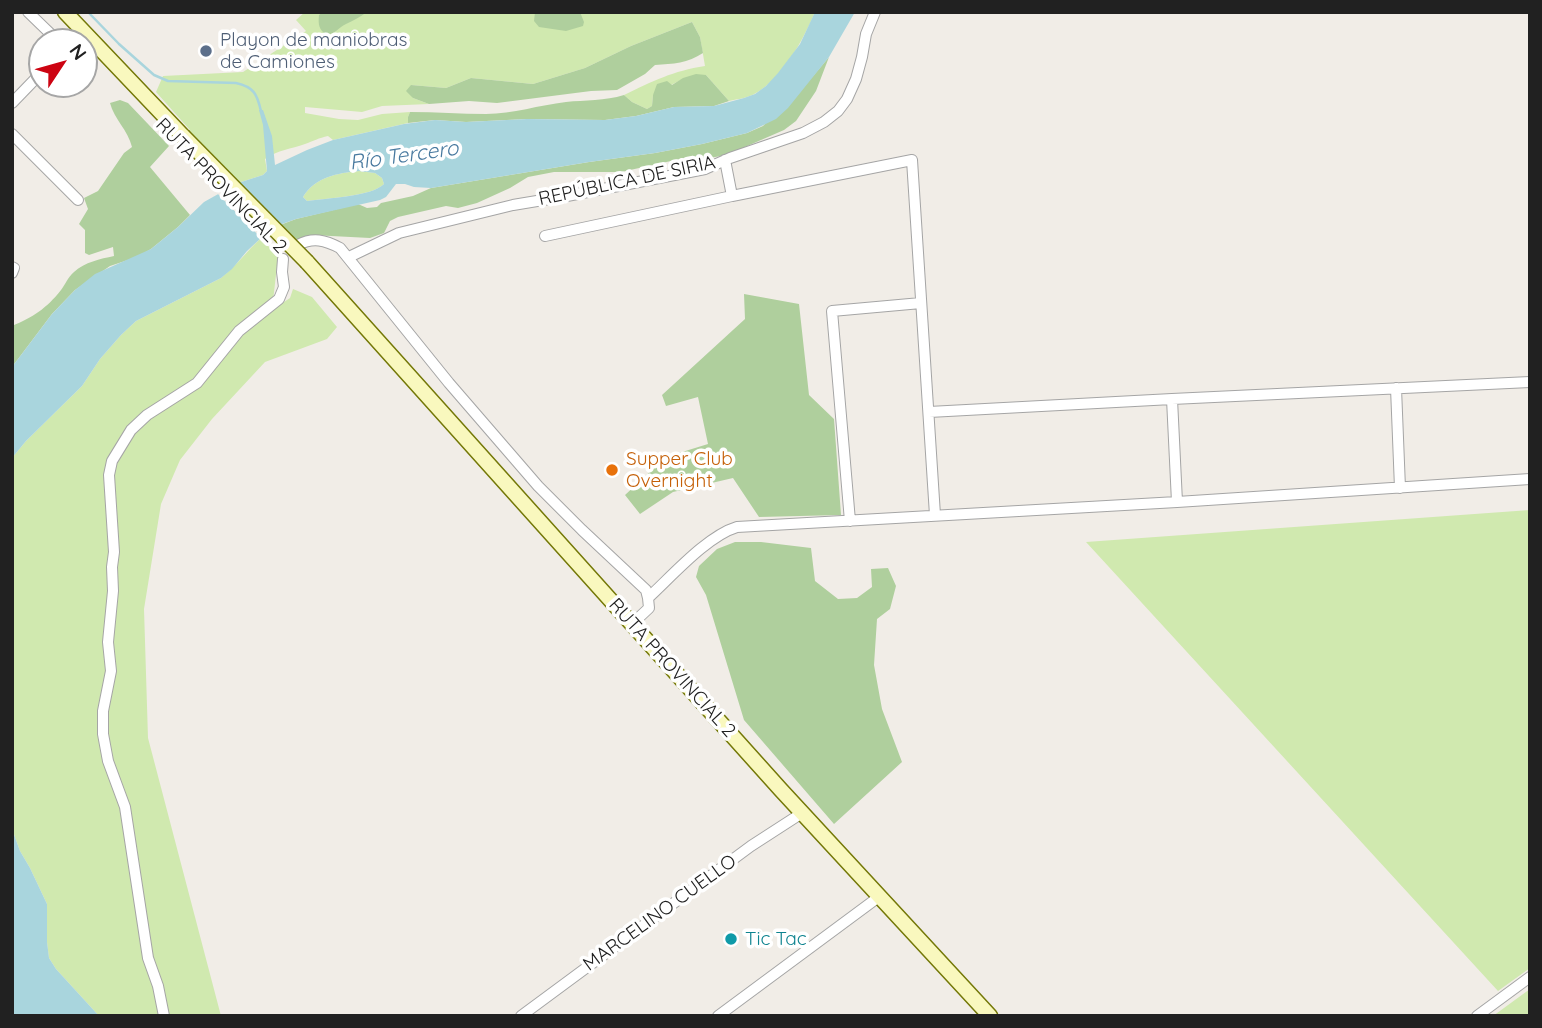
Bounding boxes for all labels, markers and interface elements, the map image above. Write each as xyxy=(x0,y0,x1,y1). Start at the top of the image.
north arrow xyxy=(28,28,98,98)
place label: Playon de maniobras de Camiones xyxy=(220,29,407,73)
text: N xyxy=(65,39,92,65)
marker: Playon de maniobras de Camiones xyxy=(198,43,214,59)
street label: RUTA PROVINCIAL 2 xyxy=(151,114,291,258)
water label: Río Tercero xyxy=(348,136,460,176)
street label: REPÚBLICA DE SIRIA xyxy=(536,151,718,211)
place label: Supper Club Overnight xyxy=(626,448,733,492)
marker: Supper Club Overnight xyxy=(604,462,620,478)
street label: RUTA PROVINCIAL 2 xyxy=(604,594,740,742)
street label: MARCELINO CUELLO xyxy=(579,850,741,976)
place label: Tic Tac xyxy=(745,928,807,950)
marker: Tic Tac xyxy=(723,931,739,947)

